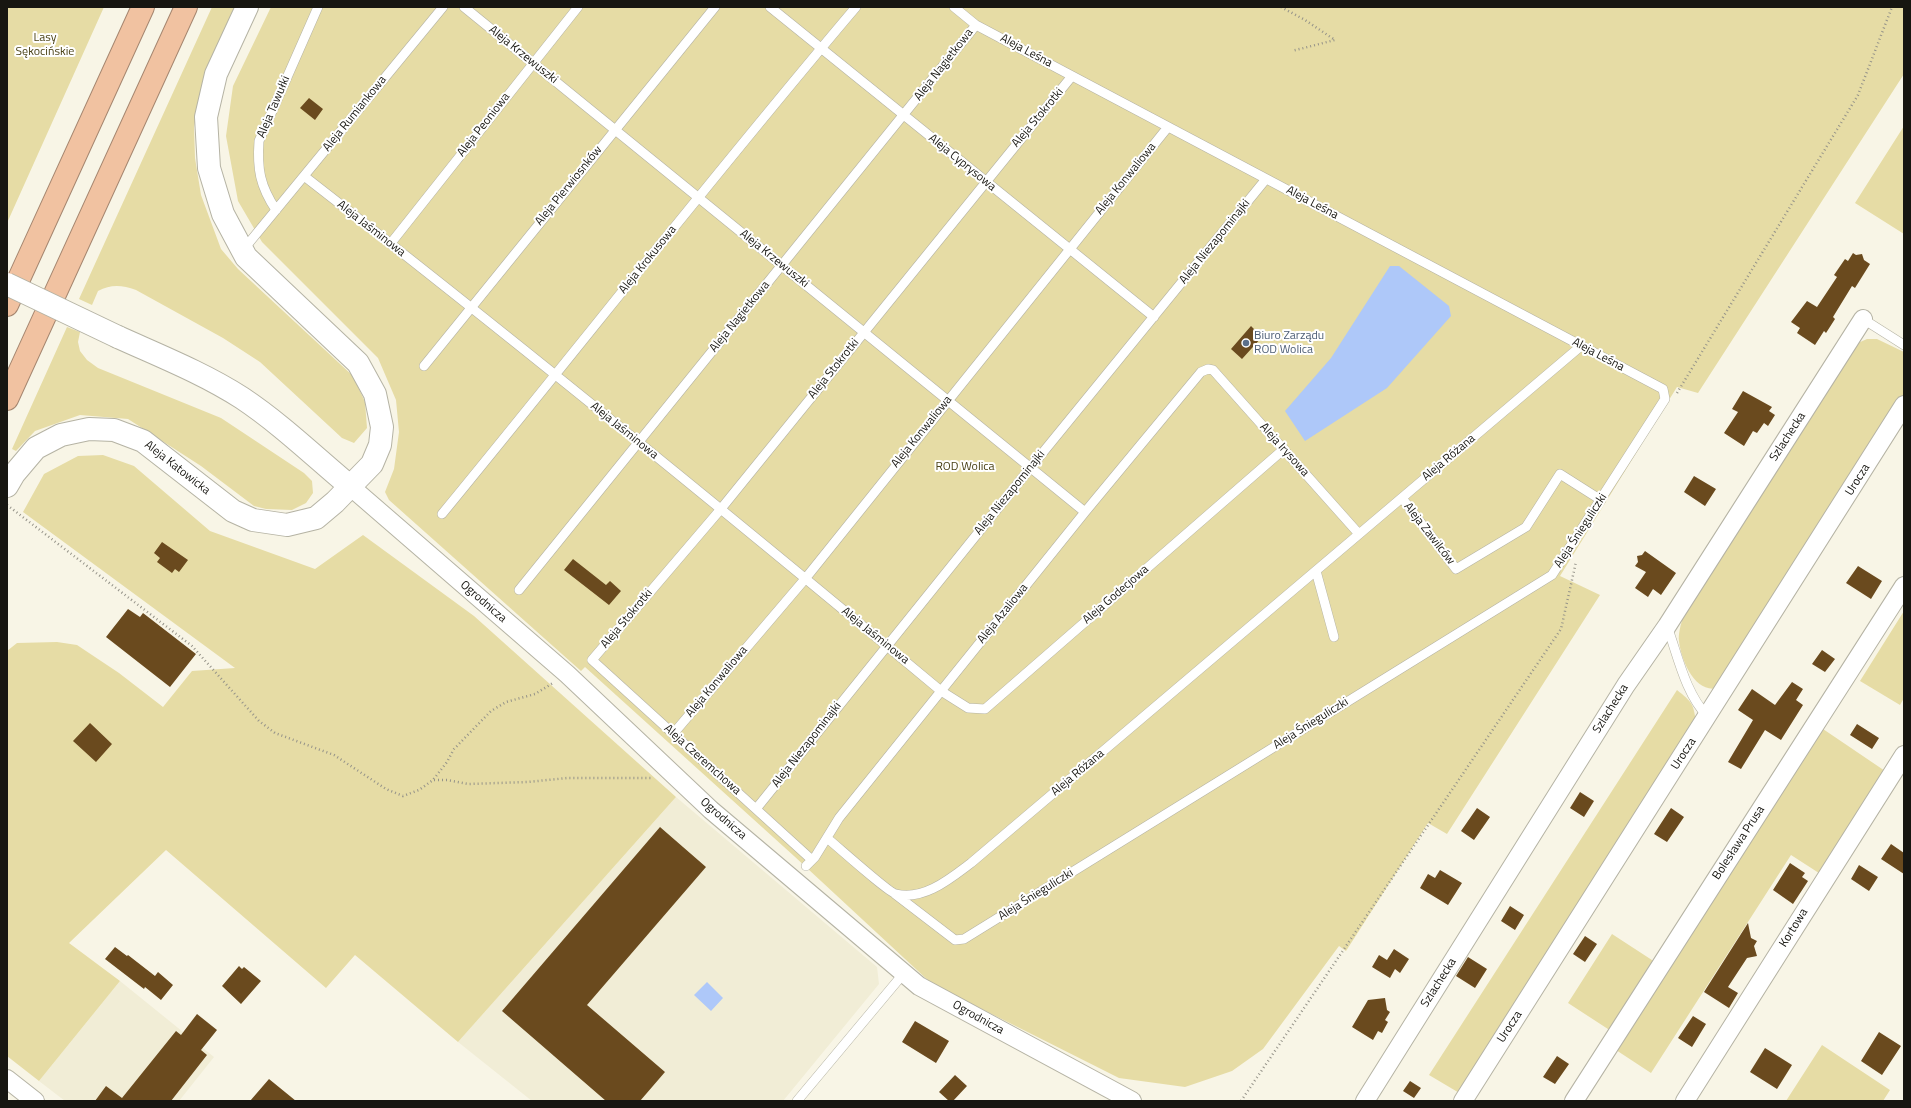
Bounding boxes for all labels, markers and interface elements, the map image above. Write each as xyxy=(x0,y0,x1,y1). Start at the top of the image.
street label: Aleja Krzewuszki xyxy=(486,23,560,87)
street label: Aleja Nagietkowa xyxy=(911,26,977,104)
park label: Lasy Sękocińskie xyxy=(16,31,74,59)
street label: Aleja Leśna xyxy=(997,31,1055,71)
street label: Aleja Rumiankowa xyxy=(320,73,390,155)
street label: Aleja Tawułki xyxy=(254,74,294,140)
street label: Aleja Stokrotki xyxy=(1009,85,1067,151)
street label: Aleja Peoniowa xyxy=(455,90,513,160)
street label: Aleja Cyprysowa xyxy=(925,131,999,195)
street label: Aleja Konwaliowa xyxy=(1093,140,1159,218)
street label: Aleja Pierwiosnków xyxy=(532,143,606,229)
street label: Aleja Leśna xyxy=(1283,183,1341,223)
street label: Aleja Niezapominajki xyxy=(1177,197,1253,287)
street label: Aleja Jaśminowa xyxy=(334,198,408,260)
street label: Aleja Krokusowa xyxy=(616,223,680,297)
street label: Aleja Krzewuszki xyxy=(737,227,811,291)
street label: Aleja Nagietkowa xyxy=(707,279,773,355)
place label: Biuro Zarządu ROD Wolica xyxy=(1254,329,1324,357)
street label: Aleja Leśna xyxy=(1569,335,1627,375)
street label: Aleja Stokrotki xyxy=(805,336,863,402)
marker: Biuro Zarządu ROD Wolica xyxy=(1241,338,1251,348)
street label: Aleja Konwaliowa xyxy=(889,393,955,471)
street label: Aleja Jaśminowa xyxy=(587,399,661,463)
street label: Szlachecka xyxy=(1767,410,1809,464)
street label: Aleja Irysowa xyxy=(1256,420,1312,480)
street label: Aleja Różana xyxy=(1420,432,1478,484)
street label: Aleja Katowicka xyxy=(141,438,213,498)
street label: Aleja Niezapominajki xyxy=(972,448,1048,538)
park label: ROD Wolica xyxy=(935,460,995,474)
street label: Urocza xyxy=(1843,461,1873,499)
street label: Aleja Śnieguliczki xyxy=(1552,491,1610,571)
street label: Aleja Zawilców xyxy=(1400,500,1458,568)
street label: Aleja Godecjowa xyxy=(1080,562,1152,628)
street label: Ogrodnicza xyxy=(457,578,509,626)
street label: Aleja Azaliowa xyxy=(975,581,1031,647)
street label: Aleja Stokrotki xyxy=(598,586,656,652)
street label: Aleja Jaśminowa xyxy=(838,604,912,668)
street label: Aleja Konwaliowa xyxy=(683,643,751,721)
street label: Szlachecka xyxy=(1590,682,1632,736)
street label: Aleja Śnieguliczki xyxy=(1271,695,1351,753)
street label: Aleja Niezapominajki xyxy=(769,699,845,791)
street label: Aleja Czeremchowa xyxy=(661,722,743,798)
street label: Urocza xyxy=(1668,735,1700,773)
street label: Aleja Różana xyxy=(1049,747,1107,799)
street label: Ogrodnicza xyxy=(697,795,749,843)
street label: Bolesława Prusa xyxy=(1710,804,1768,882)
street label: Aleja Śnieguliczki xyxy=(996,866,1076,924)
street label: Kortowa xyxy=(1777,906,1811,950)
street label: Szlachecka xyxy=(1418,956,1460,1010)
street label: Ogrodnicza xyxy=(950,998,1006,1038)
street label: Urocza xyxy=(1494,1008,1526,1046)

